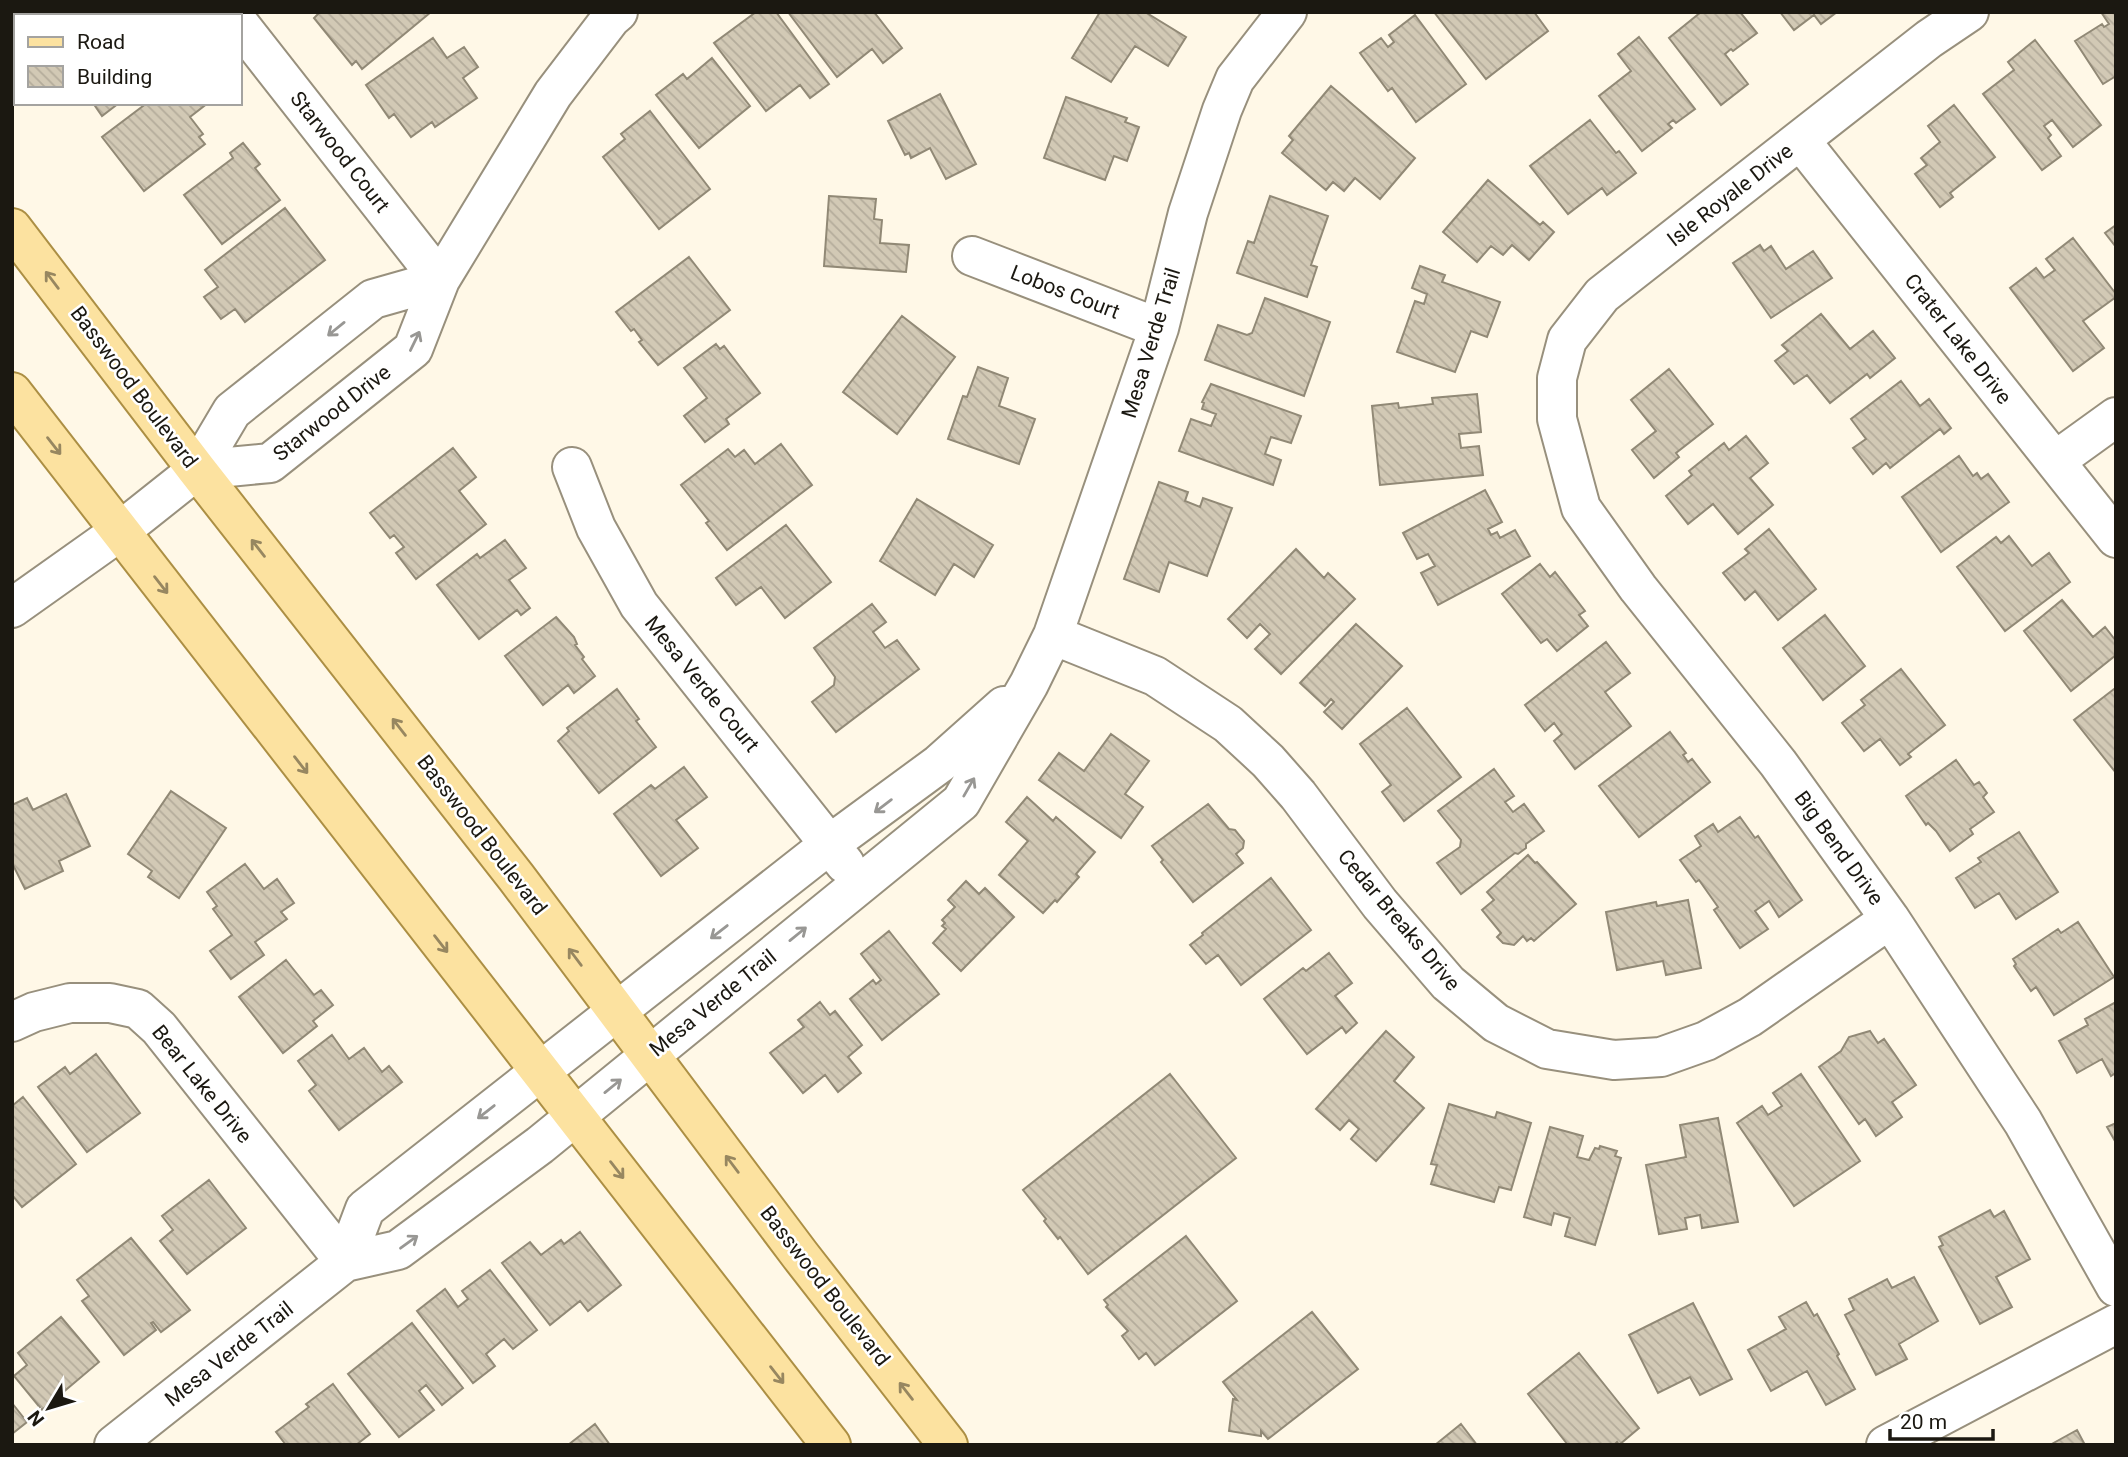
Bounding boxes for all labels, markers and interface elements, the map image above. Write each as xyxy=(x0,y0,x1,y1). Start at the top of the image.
legend xyxy=(14,14,242,105)
text: Road xyxy=(77,30,125,54)
text: Building xyxy=(77,65,152,89)
street label: Starwood Court xyxy=(285,87,395,217)
street label: Isle Royale Drive xyxy=(1662,139,1798,251)
street label: Lobos Court xyxy=(1007,260,1123,324)
street label: Mesa Verde Trail xyxy=(1117,265,1185,421)
street label: Crater Lake Drive xyxy=(1900,269,2016,409)
one-way arrow xyxy=(45,270,60,289)
street label: Basswood Boulevard xyxy=(65,302,203,472)
one-way arrow xyxy=(327,321,345,336)
one-way arrow xyxy=(409,330,422,351)
street label: Starwood Drive xyxy=(269,360,395,466)
one-way arrow xyxy=(46,436,61,455)
one-way arrow xyxy=(251,540,266,558)
one-way arrow xyxy=(153,576,169,594)
street label: Mesa Verde Court xyxy=(640,611,764,757)
one-way arrow xyxy=(391,719,406,737)
street label: Basswood Boulevard xyxy=(412,750,552,920)
one-way arrow xyxy=(293,755,309,773)
one-way arrow xyxy=(962,777,976,797)
street label: Big Bend Drive xyxy=(1790,786,1888,910)
one-way arrow xyxy=(874,798,892,813)
street label: Cedar Breaks Drive xyxy=(1333,845,1465,995)
one-way arrow xyxy=(710,924,728,939)
one-way arrow xyxy=(788,927,806,942)
one-way arrow xyxy=(434,934,449,953)
street label: Mesa Verde Trail xyxy=(645,945,781,1061)
one-way arrow xyxy=(568,948,583,967)
street label: Bear Lake Drive xyxy=(147,1020,257,1148)
one-way arrow xyxy=(603,1078,621,1094)
one-way arrow xyxy=(477,1105,496,1120)
one-way arrow xyxy=(725,1155,740,1174)
one-way arrow xyxy=(610,1161,625,1179)
street label: Basswood Boulevard xyxy=(755,1201,895,1371)
one-way arrow xyxy=(399,1235,418,1249)
street label: Mesa Verde Trail xyxy=(160,1297,298,1411)
one-way arrow xyxy=(769,1366,784,1384)
north arrow xyxy=(14,1373,84,1443)
one-way arrow xyxy=(899,1382,914,1401)
scale bar xyxy=(1890,1398,1993,1442)
text: N xyxy=(23,1406,49,1431)
text: 20 m xyxy=(1900,1410,1947,1434)

